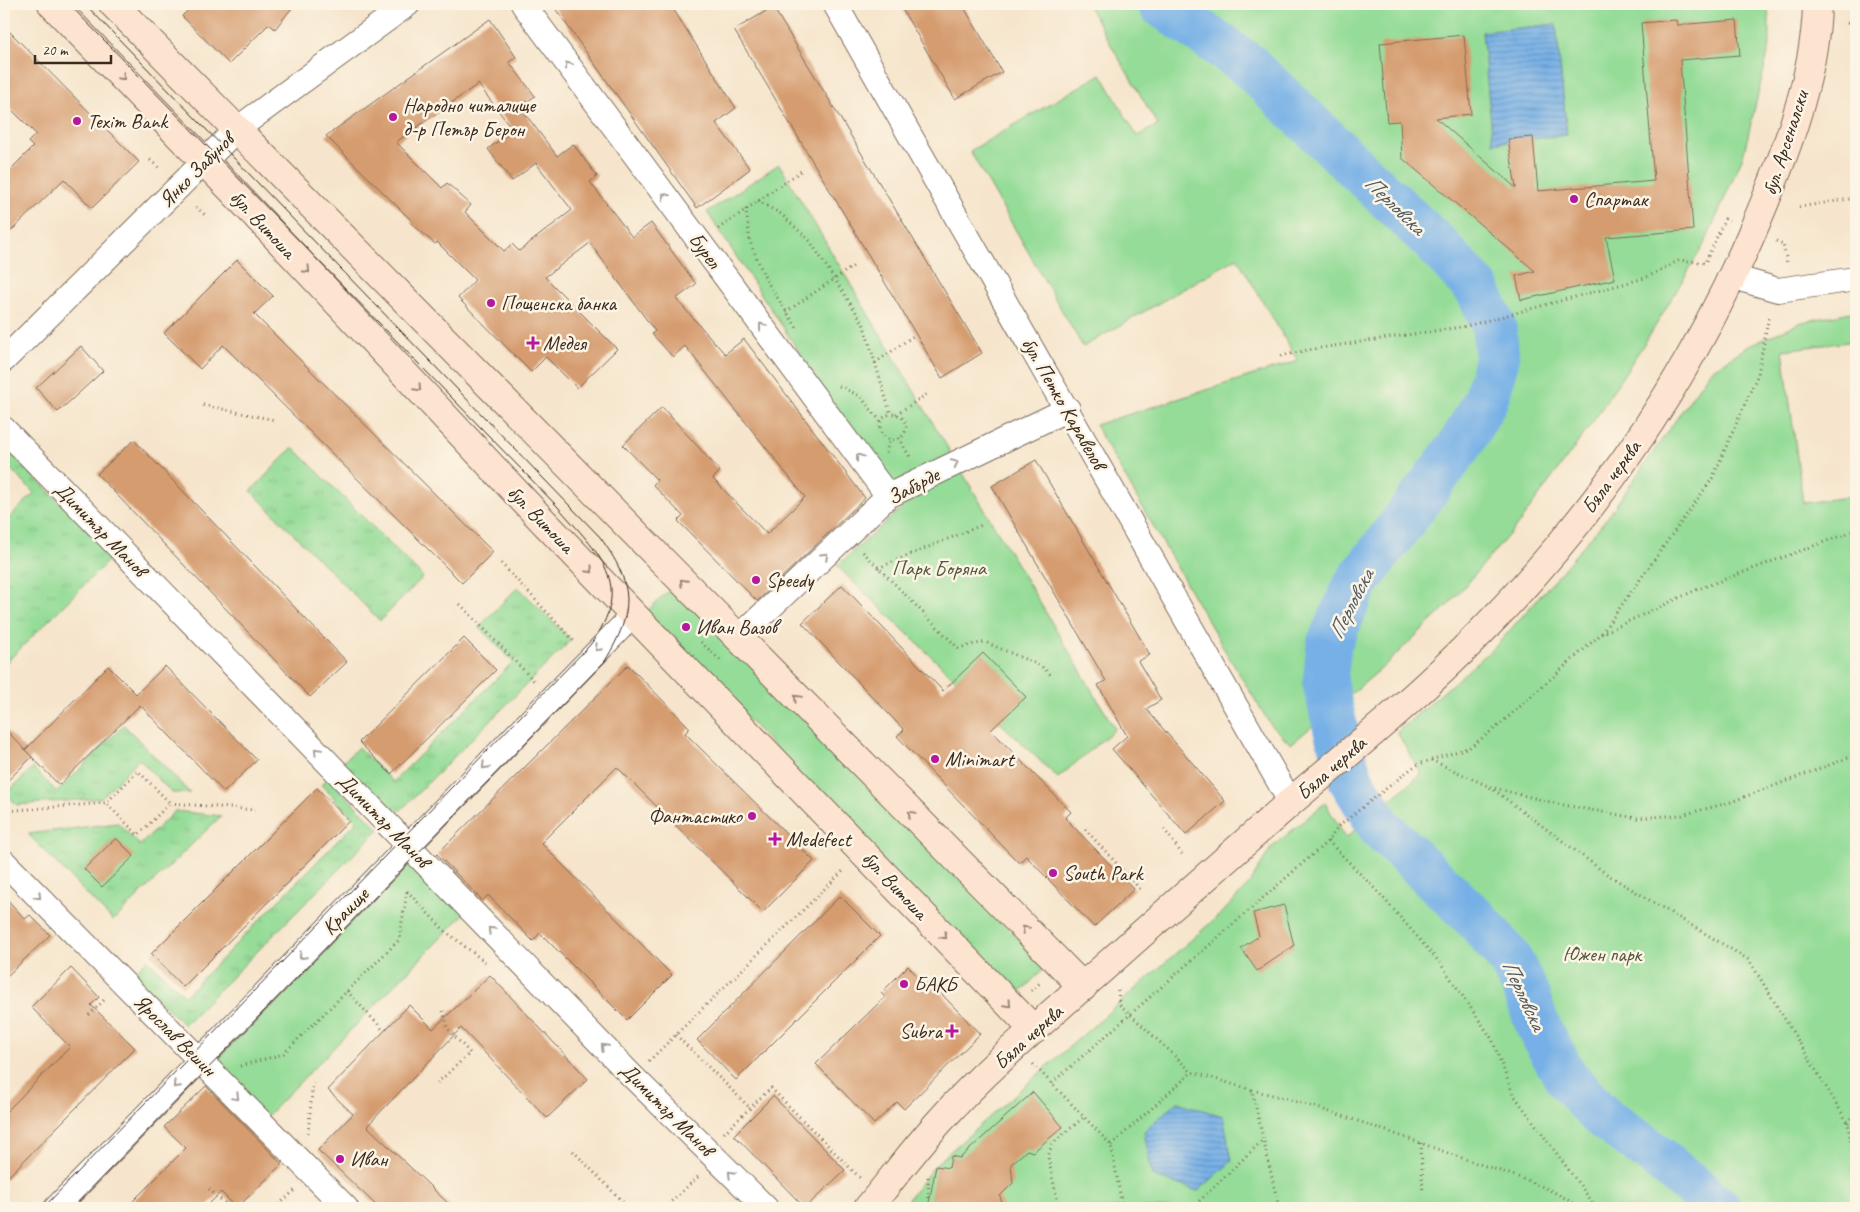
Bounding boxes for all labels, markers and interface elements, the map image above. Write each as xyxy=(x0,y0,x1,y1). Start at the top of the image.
scale bar xyxy=(35,32,111,64)
text: 20 m xyxy=(42,41,69,60)
one-way arrow xyxy=(565,61,574,71)
one-way arrow xyxy=(116,71,125,80)
street label: бул. Арсеналски xyxy=(1756,85,1815,198)
place label: Народно читалище д-р Петър Берон xyxy=(403,92,537,142)
place label: Texim Bank xyxy=(87,108,169,134)
marker: Народно читалище д-р Петър Берон xyxy=(387,111,399,123)
marker: Texim Bank xyxy=(71,115,83,127)
street label: Янко Забунов xyxy=(153,124,242,213)
water label: Перловска xyxy=(1359,169,1434,243)
street label: бул. Витоша xyxy=(225,184,303,266)
place label: Спартак xyxy=(1584,186,1650,212)
one-way arrow xyxy=(662,192,671,202)
marker: Спартак xyxy=(1568,193,1580,205)
street label: Бурел xyxy=(683,227,728,274)
one-way arrow xyxy=(301,264,310,273)
place label: Пощенска банка xyxy=(501,290,618,316)
marker: Пощенска банка xyxy=(485,297,497,309)
one-way arrow xyxy=(759,322,768,332)
place label: Медея xyxy=(543,330,588,356)
street label: бул. Петко Каравелов xyxy=(1016,332,1115,478)
marker: Медея xyxy=(527,337,539,349)
one-way arrow xyxy=(412,383,421,392)
street label: Бяла черква xyxy=(1576,434,1647,519)
one-way arrow xyxy=(856,454,864,463)
one-way arrow xyxy=(950,459,959,469)
street label: Забърде xyxy=(882,461,945,510)
street label: Димитър Манов xyxy=(49,476,156,585)
street label: бул. Витоша xyxy=(502,479,582,560)
one-way arrow xyxy=(819,553,828,562)
park label: Парк Боряна xyxy=(892,555,988,581)
water label: Перловска xyxy=(1322,562,1382,643)
one-way arrow xyxy=(584,564,593,573)
place label: Speedy xyxy=(766,567,815,593)
marker: Speedy xyxy=(750,574,762,586)
one-way arrow xyxy=(680,578,689,587)
place label: Иван Вазов xyxy=(696,614,782,640)
marker: Иван Вазов xyxy=(680,621,692,633)
one-way arrow xyxy=(595,643,604,652)
one-way arrow xyxy=(794,694,803,703)
street label: Бяла черква xyxy=(1291,729,1373,806)
place label: Minimart xyxy=(945,746,1016,772)
one-way arrow xyxy=(314,748,323,757)
marker: Minimart xyxy=(929,753,941,765)
one-way arrow xyxy=(482,760,491,769)
street label: Димитър Манов xyxy=(332,767,439,876)
place label: Фантастико xyxy=(648,803,744,829)
marker: Фантастико xyxy=(746,810,758,822)
one-way arrow xyxy=(908,810,917,819)
place label: Medefect xyxy=(786,826,853,852)
marker: Medefect xyxy=(768,832,782,846)
street label: бул. Витоша xyxy=(857,845,935,927)
place label: South Park xyxy=(1063,860,1145,886)
marker: South Park xyxy=(1047,867,1059,879)
street label: Краище xyxy=(316,881,375,940)
one-way arrow xyxy=(32,890,41,899)
one-way arrow xyxy=(1022,926,1031,935)
one-way arrow xyxy=(488,927,497,936)
one-way arrow xyxy=(938,931,947,940)
park label: Южен парк xyxy=(1563,941,1644,967)
one-way arrow xyxy=(299,950,308,959)
water label: Перловска xyxy=(1496,955,1554,1037)
place label: БАКБ xyxy=(914,971,960,997)
marker: БАКБ xyxy=(898,978,910,990)
street label: Ярослав Вешин xyxy=(128,988,223,1083)
street label: Бяла черква xyxy=(988,998,1070,1075)
one-way arrow xyxy=(1002,999,1011,1008)
place label: Subra xyxy=(900,1018,944,1044)
marker: Subra xyxy=(946,1025,958,1037)
one-way arrow xyxy=(601,1044,610,1053)
street label: Димитър Манов xyxy=(615,1057,723,1165)
one-way arrow xyxy=(173,1079,182,1088)
one-way arrow xyxy=(230,1091,239,1100)
place label: Иван xyxy=(350,1146,389,1172)
marker: Иван xyxy=(334,1153,346,1165)
one-way arrow xyxy=(728,1171,737,1180)

